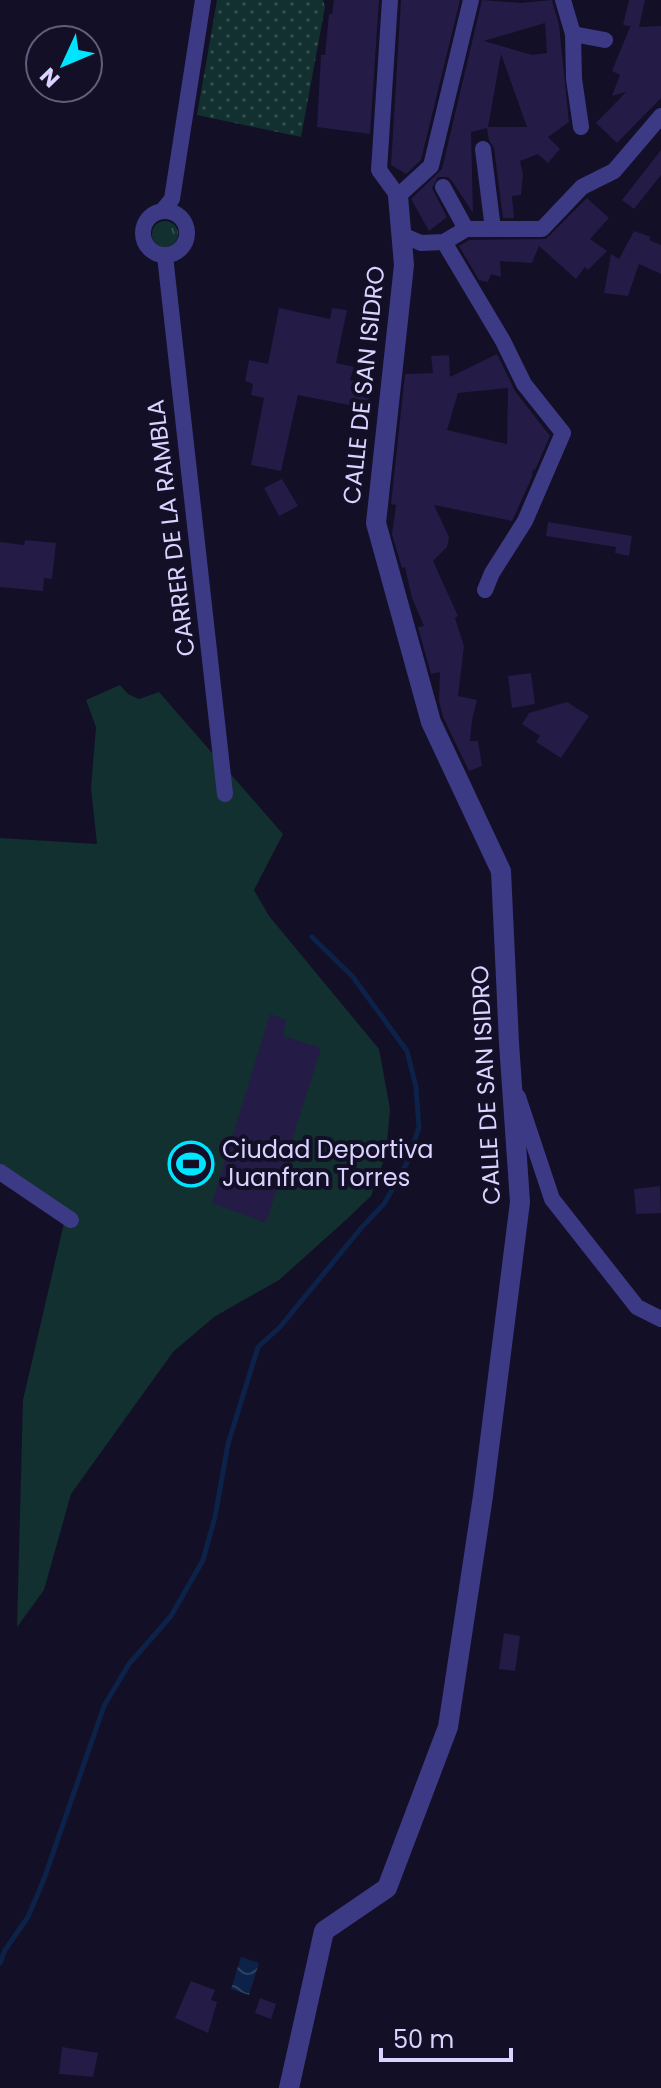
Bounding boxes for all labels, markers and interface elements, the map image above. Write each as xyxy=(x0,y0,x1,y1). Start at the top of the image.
north arrow xyxy=(24,24,104,104)
text: N xyxy=(33,61,67,94)
street label: CALLE DE SAN ISIDRO xyxy=(335,264,392,506)
street label: CARRER DE LA RAMBLA xyxy=(138,398,203,658)
street label: CALLE DE SAN ISIDRO xyxy=(463,964,508,1206)
place label: Ciudad Deportiva Juanfran Torres xyxy=(222,1133,434,1194)
sports icon: Ciudad Deportiva Juanfran Torres xyxy=(167,1140,215,1188)
scale bar xyxy=(381,2012,511,2062)
text: 50 m xyxy=(393,2023,454,2056)

